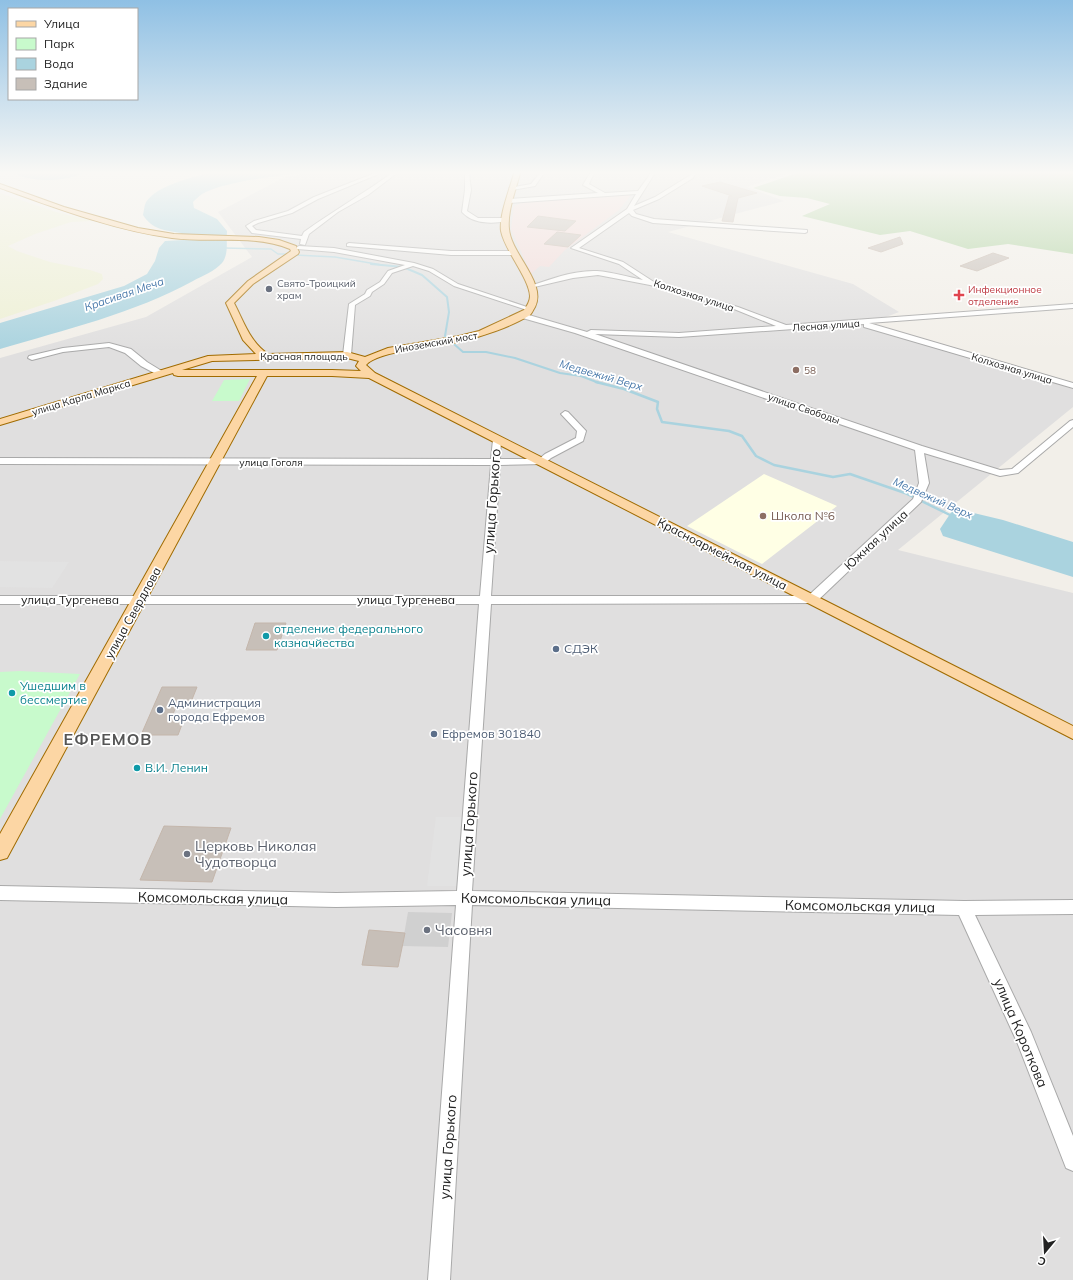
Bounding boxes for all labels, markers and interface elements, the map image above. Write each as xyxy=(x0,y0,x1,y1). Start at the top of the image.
legend xyxy=(8,8,138,100)
text: Улица xyxy=(43,16,80,31)
text: Парк xyxy=(44,36,75,51)
text: Вода xyxy=(44,56,74,71)
text: Здание xyxy=(44,76,88,91)
water label: Красивая Меча xyxy=(83,274,166,314)
street label: Колхозная улица xyxy=(652,276,736,315)
place label: Свято-Троицкий храм xyxy=(277,277,356,302)
place label: Инфекционное отделение xyxy=(968,283,1042,308)
marker: Свято-Троицкий храм xyxy=(264,284,274,294)
marker: Инфекционное отделение xyxy=(953,289,965,301)
street label: Лесная улица xyxy=(792,317,860,334)
street label: Иноземский мост xyxy=(394,329,479,356)
street label: Красная площадь xyxy=(260,350,348,363)
street label: Колхозная улица xyxy=(970,350,1054,387)
water label: Медвежий Верх xyxy=(558,356,645,394)
place label: 58 xyxy=(804,364,816,377)
marker: 58 xyxy=(791,365,801,375)
street label: улица Карла Маркса xyxy=(30,376,132,419)
street label: улица Свободы xyxy=(766,390,841,427)
street label: улица Горького xyxy=(479,448,505,554)
street label: улица Гоголя xyxy=(239,456,303,469)
water label: Медвежий Верх xyxy=(891,474,976,522)
street label: Южная улица xyxy=(841,506,911,573)
place label: Школа №6 xyxy=(771,508,835,523)
marker: Школа №6 xyxy=(758,511,768,521)
street label: Красноармейская улица xyxy=(655,514,790,593)
street label: улица Свердлова xyxy=(101,564,164,661)
street label: улица Тургенева xyxy=(21,592,119,607)
street label: улица Тургенева xyxy=(357,592,455,607)
place label: отделение федерального казначйества xyxy=(274,621,423,650)
marker: отделение федерального казначйества xyxy=(261,631,271,641)
place label: СДЭК xyxy=(564,641,598,656)
marker: СДЭК xyxy=(551,644,561,654)
place label: Ушедшим в бессмертие xyxy=(19,678,87,707)
marker: Ушедшим в бессмертие xyxy=(7,688,17,698)
place label: Администрация города Ефремов xyxy=(168,695,265,724)
marker: Администрация города Ефремов xyxy=(155,705,165,715)
place label: Ефремов 301840 xyxy=(442,726,541,741)
district label: ЕФРЕМОВ xyxy=(64,729,152,749)
marker: Ефремов 301840 xyxy=(429,729,439,739)
place label: В.И. Ленин xyxy=(145,760,208,775)
marker: В.И. Ленин xyxy=(132,763,142,773)
street label: улица Горького xyxy=(456,771,482,877)
place label: Церковь Николая Чудотворца xyxy=(195,837,316,871)
marker: Церковь Николая Чудотворца xyxy=(182,849,192,859)
street label: Комсомольская улица xyxy=(138,888,288,908)
street label: Комсомольская улица xyxy=(461,889,611,909)
street label: Комсомольская улица xyxy=(785,896,935,916)
place label: Часовня xyxy=(435,921,492,939)
marker: Часовня xyxy=(422,925,432,935)
street label: улица Короткова xyxy=(990,976,1052,1090)
street label: улица Горького xyxy=(435,1094,461,1200)
north arrow xyxy=(1025,1232,1065,1272)
text: С xyxy=(1036,1254,1048,1269)

